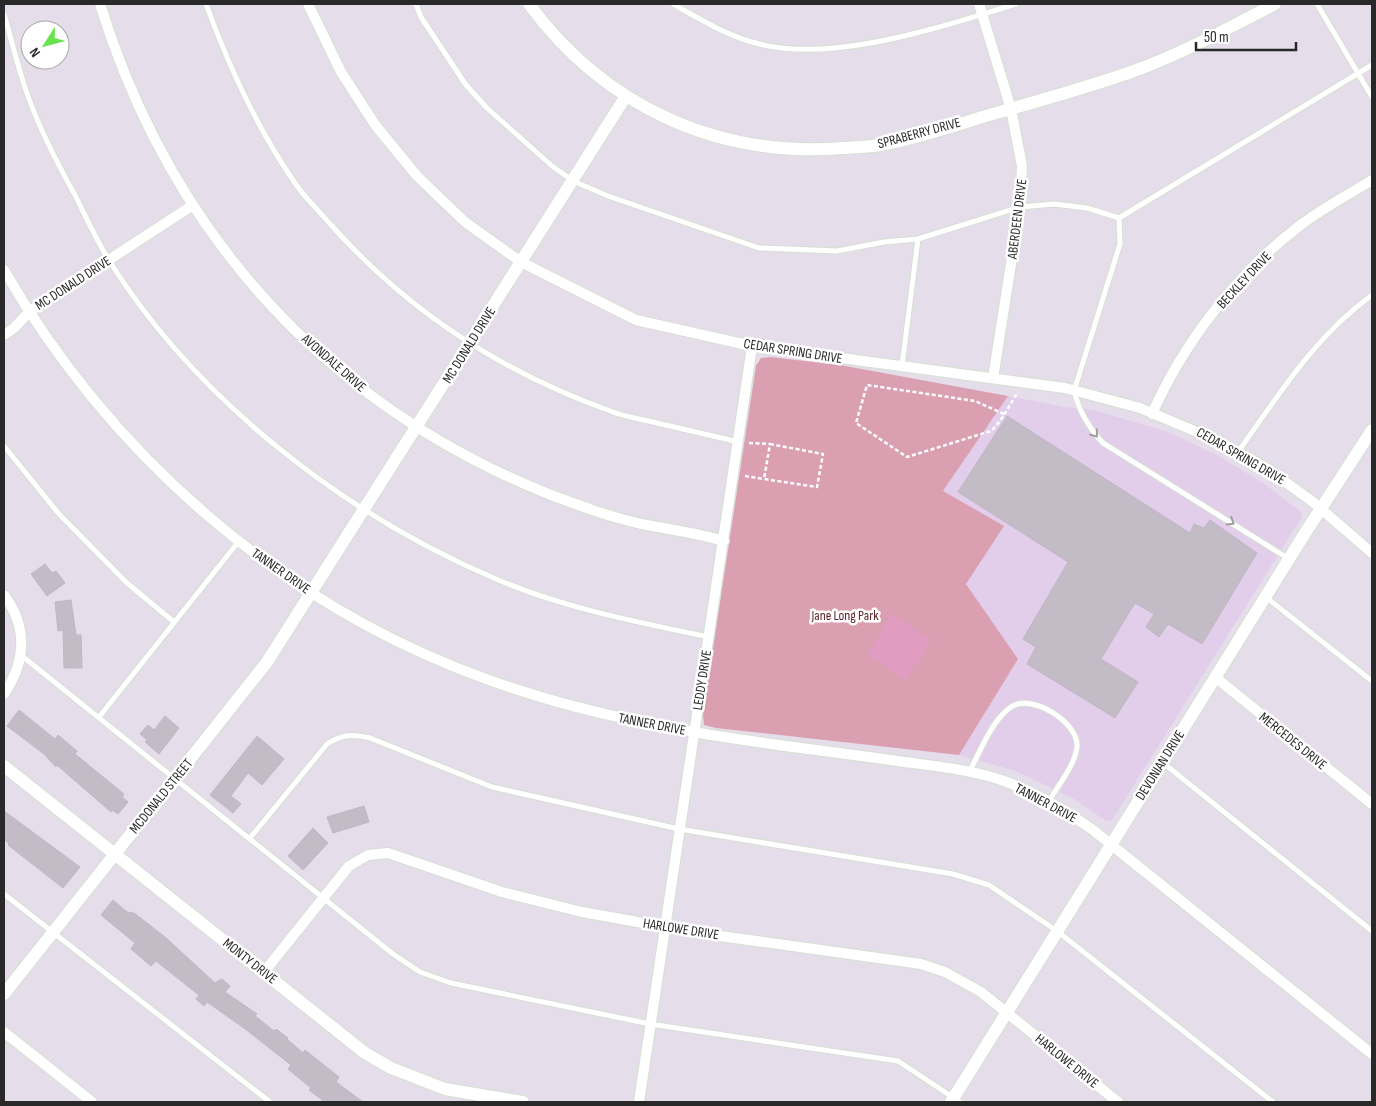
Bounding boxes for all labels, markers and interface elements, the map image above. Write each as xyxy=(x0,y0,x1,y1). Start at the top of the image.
north arrow xyxy=(20,20,70,70)
scale bar xyxy=(1196,20,1296,52)
text: 50 m xyxy=(1204,28,1229,47)
text: N xyxy=(26,44,44,60)
street label: SPRABERRY DRIVE xyxy=(876,114,963,152)
street label: ABERDEEN DRIVE xyxy=(1004,178,1030,261)
street label: BECKLEY DRIVE xyxy=(1213,248,1275,312)
street label: MC DONALD DRIVE xyxy=(32,252,114,314)
street label: MC DONALD DRIVE xyxy=(439,303,499,386)
street label: AVONDALE DRIVE xyxy=(297,330,370,396)
street label: CEDAR SPRING DRIVE xyxy=(742,335,844,367)
street label: CEDAR SPRING DRIVE xyxy=(1194,424,1289,488)
one-way arrow xyxy=(1089,428,1097,437)
one-way arrow xyxy=(1225,516,1234,526)
street label: TANNER DRIVE xyxy=(248,545,314,598)
park label: Jane Long Park xyxy=(810,607,879,624)
street label: LEDDY DRIVE xyxy=(689,648,715,711)
street label: TANNER DRIVE xyxy=(617,709,687,739)
street label: MERCEDES DRIVE xyxy=(1256,709,1330,774)
street label: DEVONIAN DRIVE xyxy=(1132,727,1188,803)
street label: MCDONALD STREET xyxy=(126,755,197,837)
street label: TANNER DRIVE xyxy=(1012,780,1080,827)
street label: HARLOWE DRIVE xyxy=(642,915,720,943)
street label: MONTY DRIVE xyxy=(219,934,281,988)
street label: HARLOWE DRIVE xyxy=(1032,1030,1102,1092)

